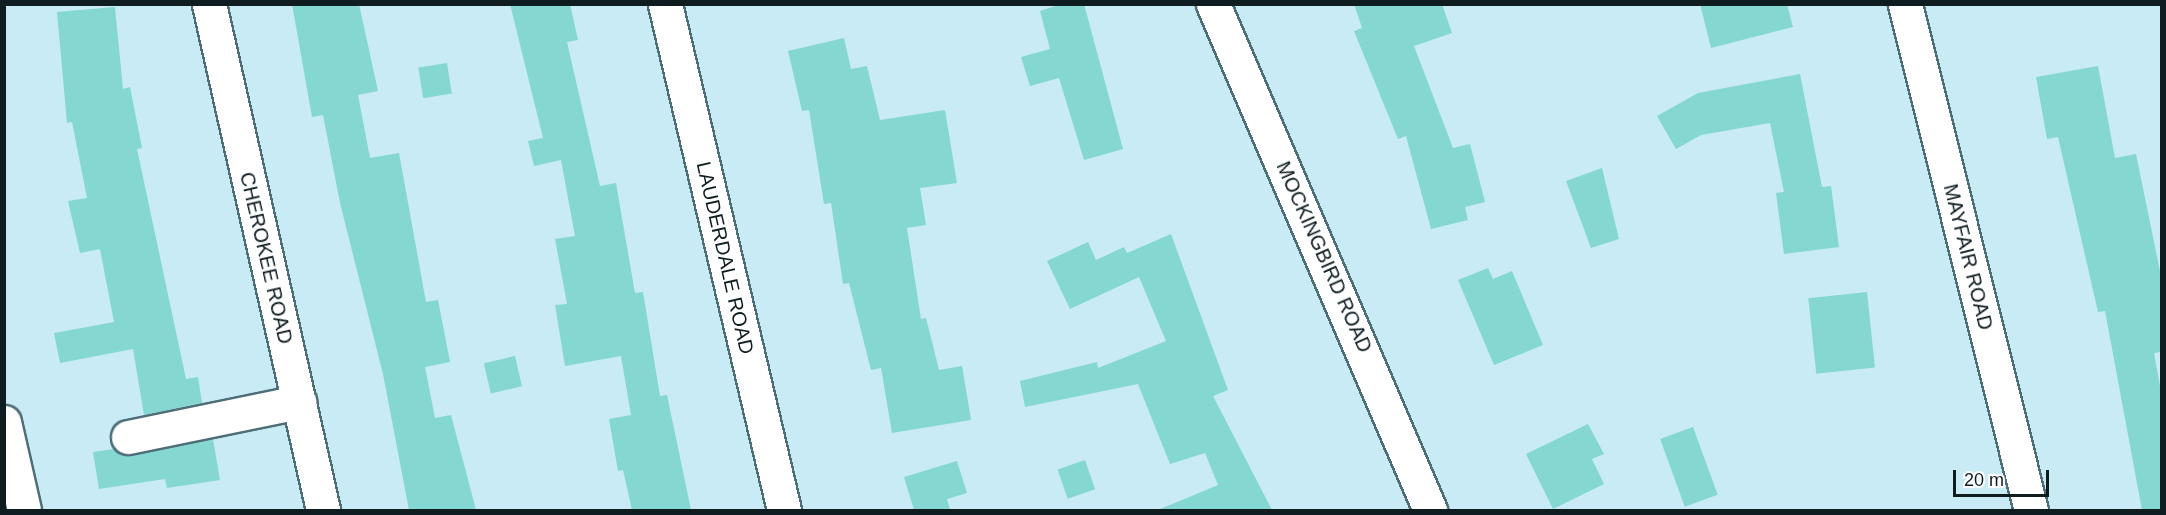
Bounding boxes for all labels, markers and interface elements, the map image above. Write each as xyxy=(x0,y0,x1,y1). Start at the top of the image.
street label: MOCKINGBIRD ROAD xyxy=(1271,158,1377,356)
street label: LAUDERDALE ROAD xyxy=(691,159,759,357)
street label: CHEROKEE ROAD xyxy=(235,170,297,346)
street label: MAYFAIR ROAD xyxy=(1938,181,1998,333)
scale bar xyxy=(1956,458,2052,496)
text: 20 m xyxy=(1964,470,2004,490)

